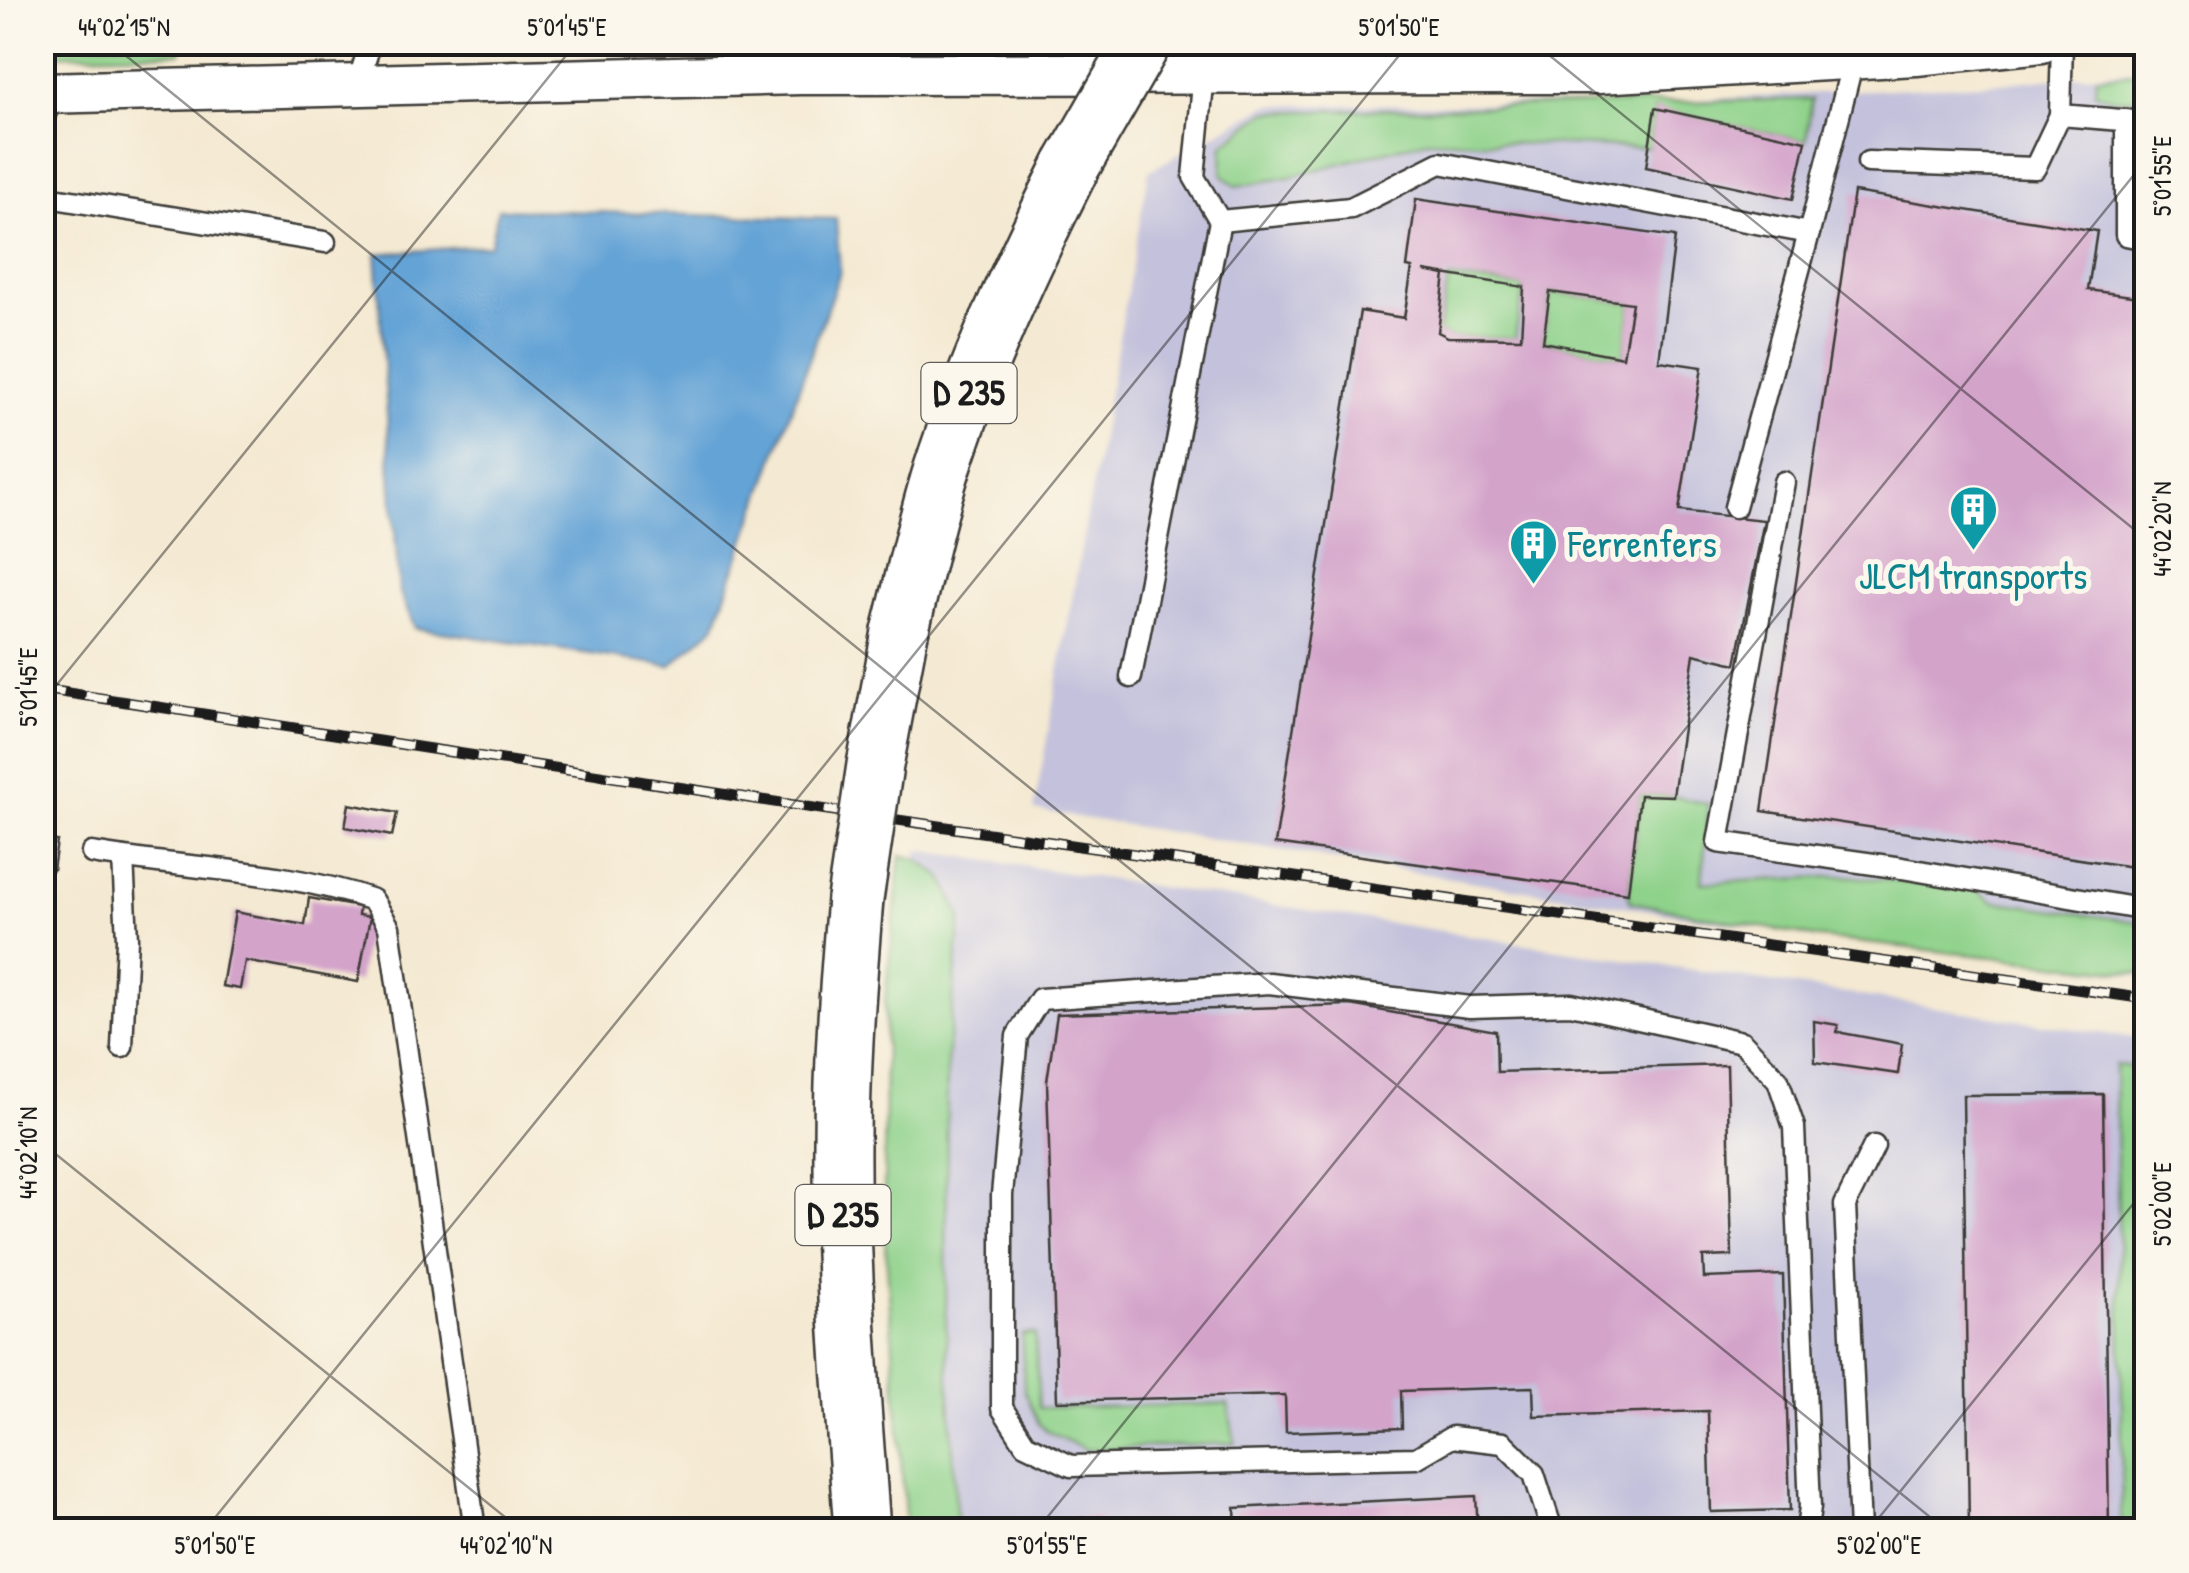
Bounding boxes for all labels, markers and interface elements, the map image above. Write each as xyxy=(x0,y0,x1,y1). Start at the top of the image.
text: 44°02'15"N xyxy=(78,10,170,44)
text: 5°01'45"E xyxy=(527,10,607,44)
text: 5°01'50"E xyxy=(1358,10,1440,44)
text: 5°01'55"E xyxy=(2145,136,2179,216)
road number: D 235 xyxy=(922,363,1016,423)
text: 44°02'20"N xyxy=(2145,481,2179,577)
building icon: JLCM transports xyxy=(1947,484,1999,552)
place label: Ferrenfers xyxy=(1567,517,1717,569)
building icon: Ferrenfers xyxy=(1507,518,1559,586)
place label: JLCM transports xyxy=(1859,549,2087,601)
text: 5°01'45"E xyxy=(11,647,45,727)
text: 44°02'10"N xyxy=(11,1107,45,1199)
text: 5°02'00"E xyxy=(2145,1162,2179,1246)
road number: D 235 xyxy=(796,1185,890,1245)
text: 5°01'50"E xyxy=(174,1528,256,1562)
text: 44°02'10"N xyxy=(460,1528,552,1562)
text: 5°01'55"E xyxy=(1007,1528,1087,1562)
text: 5°02'00"E xyxy=(1837,1528,1921,1562)

